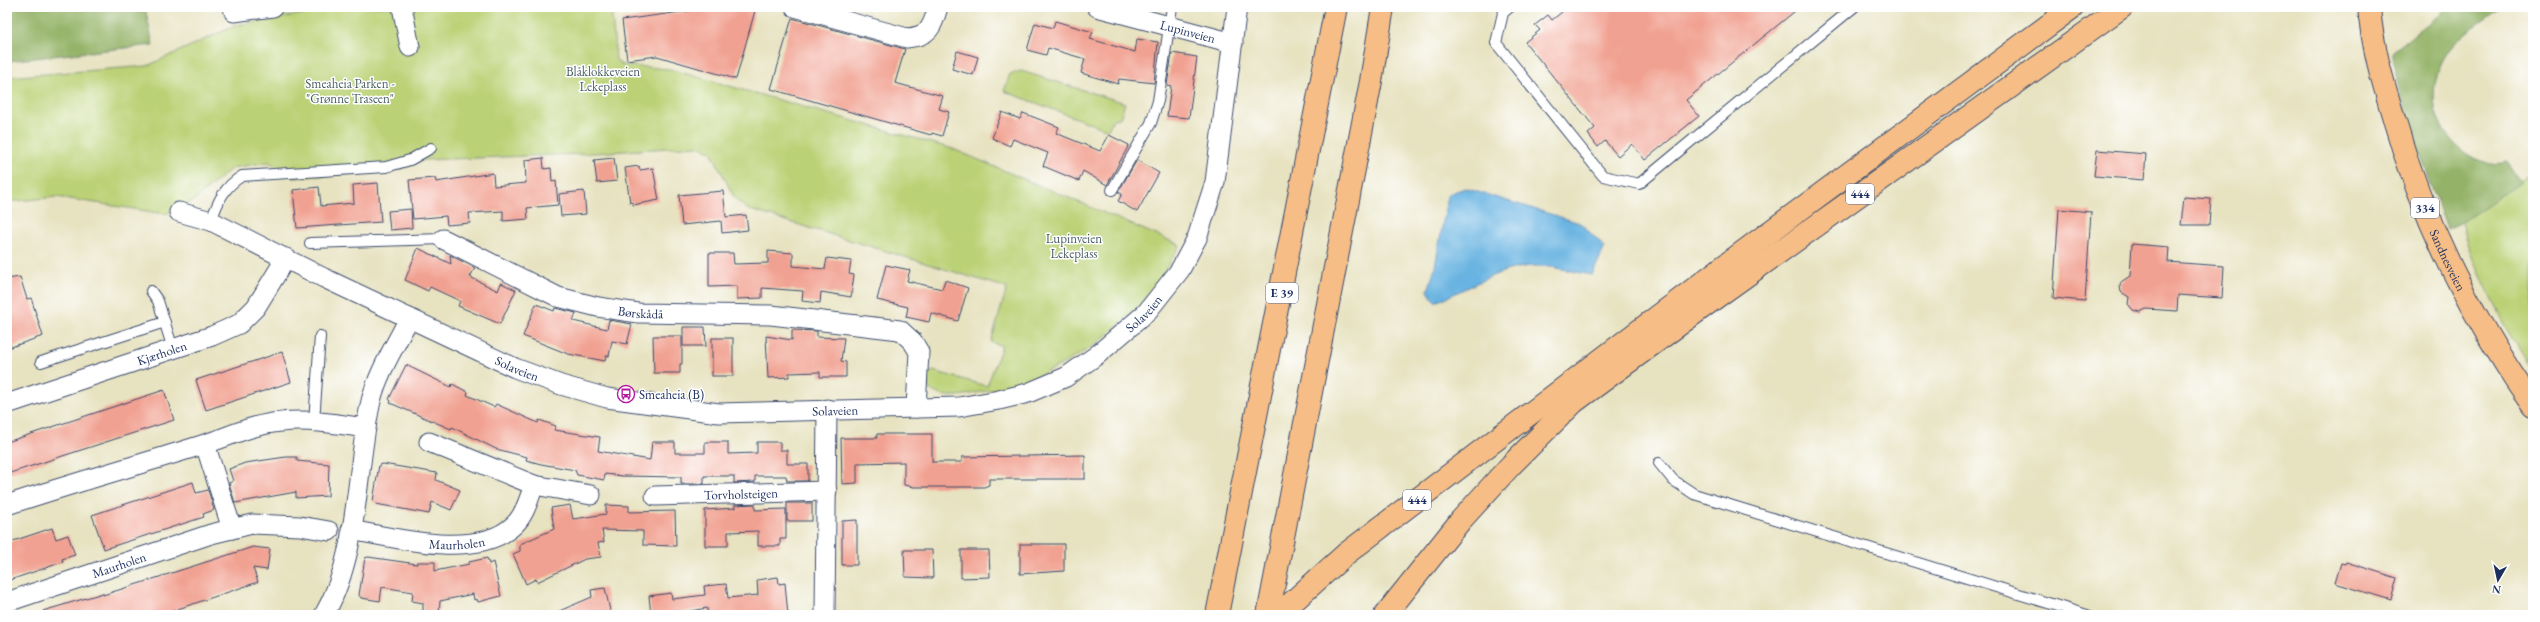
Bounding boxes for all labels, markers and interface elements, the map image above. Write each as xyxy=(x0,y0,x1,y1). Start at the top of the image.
street label: Lupinveien xyxy=(1158,16,1217,47)
park label: Blåklokkeveien Lekeplass xyxy=(566,63,640,95)
park label: Smeaheia Parken - "Grønne Traseen" xyxy=(305,75,395,107)
road number: 444 xyxy=(1846,184,1874,204)
road number: 334 xyxy=(2411,198,2439,218)
street label: Sandnesveien xyxy=(2426,227,2470,294)
park label: Lupinveien Lekeplass xyxy=(1046,230,1102,262)
road number: E 39 xyxy=(1266,283,1298,303)
street label: Solaveien xyxy=(1122,292,1166,336)
street label: Børskådå xyxy=(617,302,664,322)
street label: Kjærholen xyxy=(135,337,189,369)
street label: Solaveien xyxy=(492,352,541,385)
bus stop icon: Smeaheia (B) xyxy=(616,384,636,404)
place label: Smeaheia (B) xyxy=(639,386,704,403)
street label: Solaveien xyxy=(812,402,858,420)
street label: Torvholsteigen xyxy=(704,484,778,504)
road number: 444 xyxy=(1403,490,1431,510)
street label: Maurholen xyxy=(428,533,487,553)
street label: Maurholen xyxy=(90,548,148,582)
north arrow xyxy=(2478,560,2518,600)
text: N xyxy=(2491,582,2502,597)

